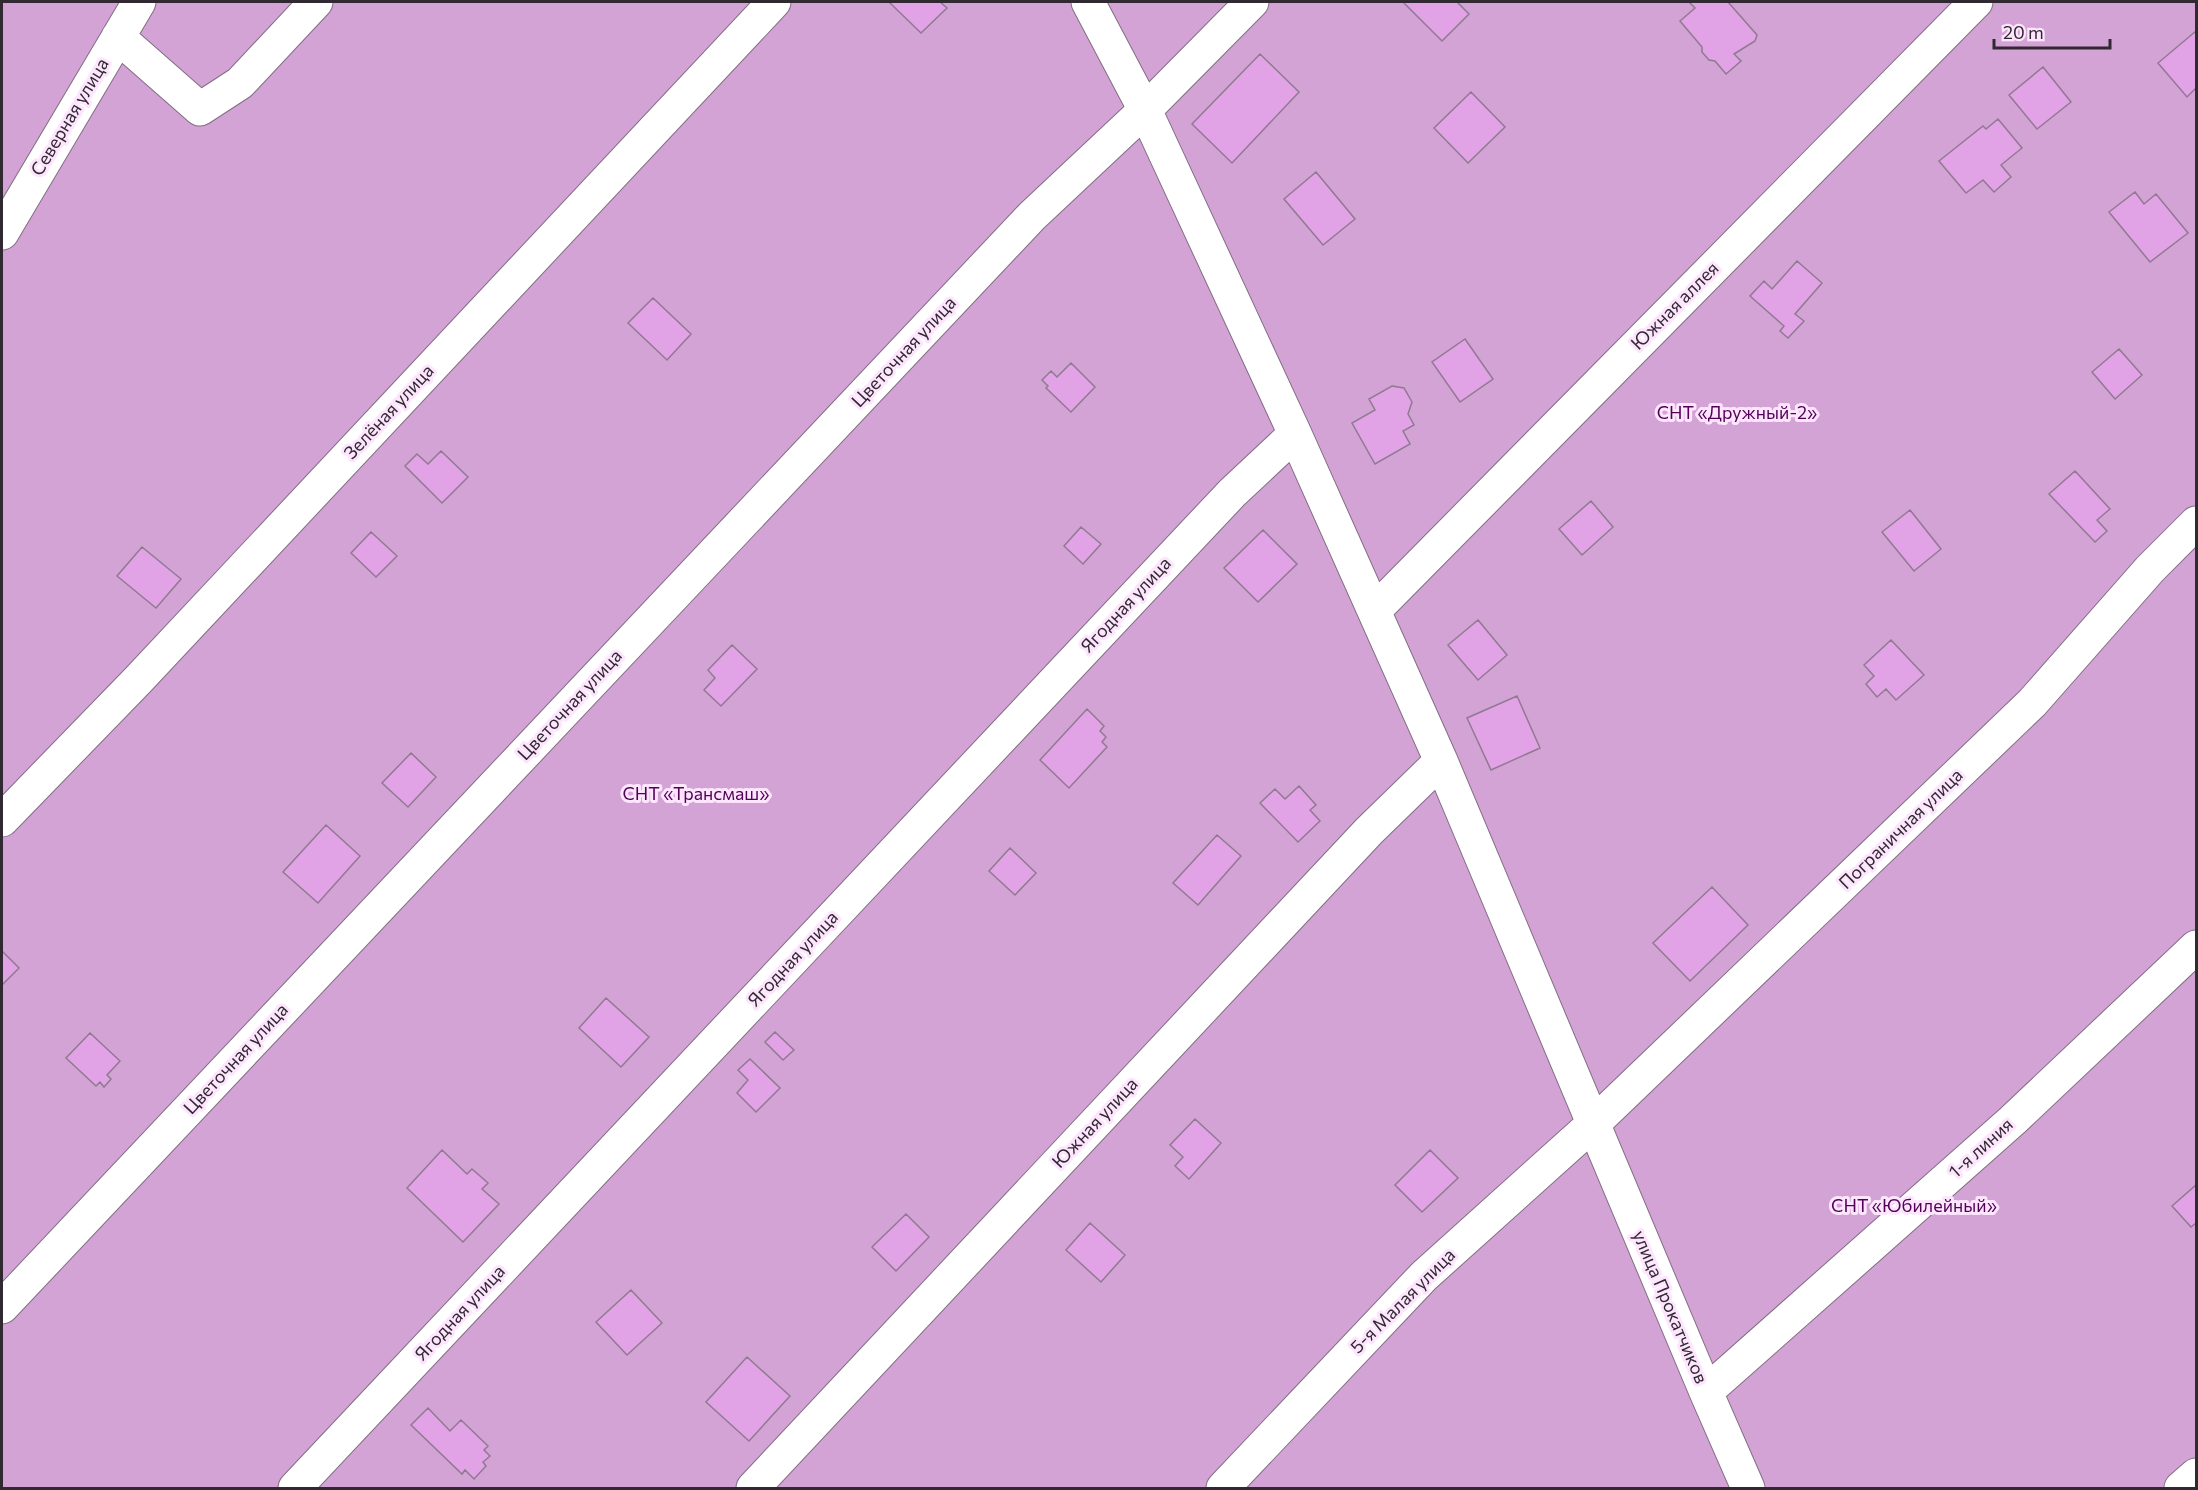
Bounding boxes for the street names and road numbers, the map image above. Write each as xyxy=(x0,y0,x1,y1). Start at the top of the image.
street label: Северная улица xyxy=(25,54,113,179)
street label: Южная аллея xyxy=(1626,257,1723,354)
street label: Цветочная улица xyxy=(846,291,960,411)
street label: Зелёная улица xyxy=(339,359,438,463)
street label: Ягодная улица xyxy=(1075,552,1175,657)
street label: Цветочная улица xyxy=(512,644,626,764)
street label: Пограничная улица xyxy=(1834,763,1967,893)
street label: Ягодная улица xyxy=(742,906,842,1011)
street label: Цветочная улица xyxy=(178,998,292,1118)
street label: Южная улица xyxy=(1047,1073,1142,1172)
street label: 1-я линия xyxy=(1944,1113,2017,1182)
street label: улица Прокатчиков xyxy=(1629,1227,1713,1386)
street label: 5-я Малая улица xyxy=(1345,1243,1459,1357)
street label: Ягодная улица xyxy=(409,1260,509,1365)

